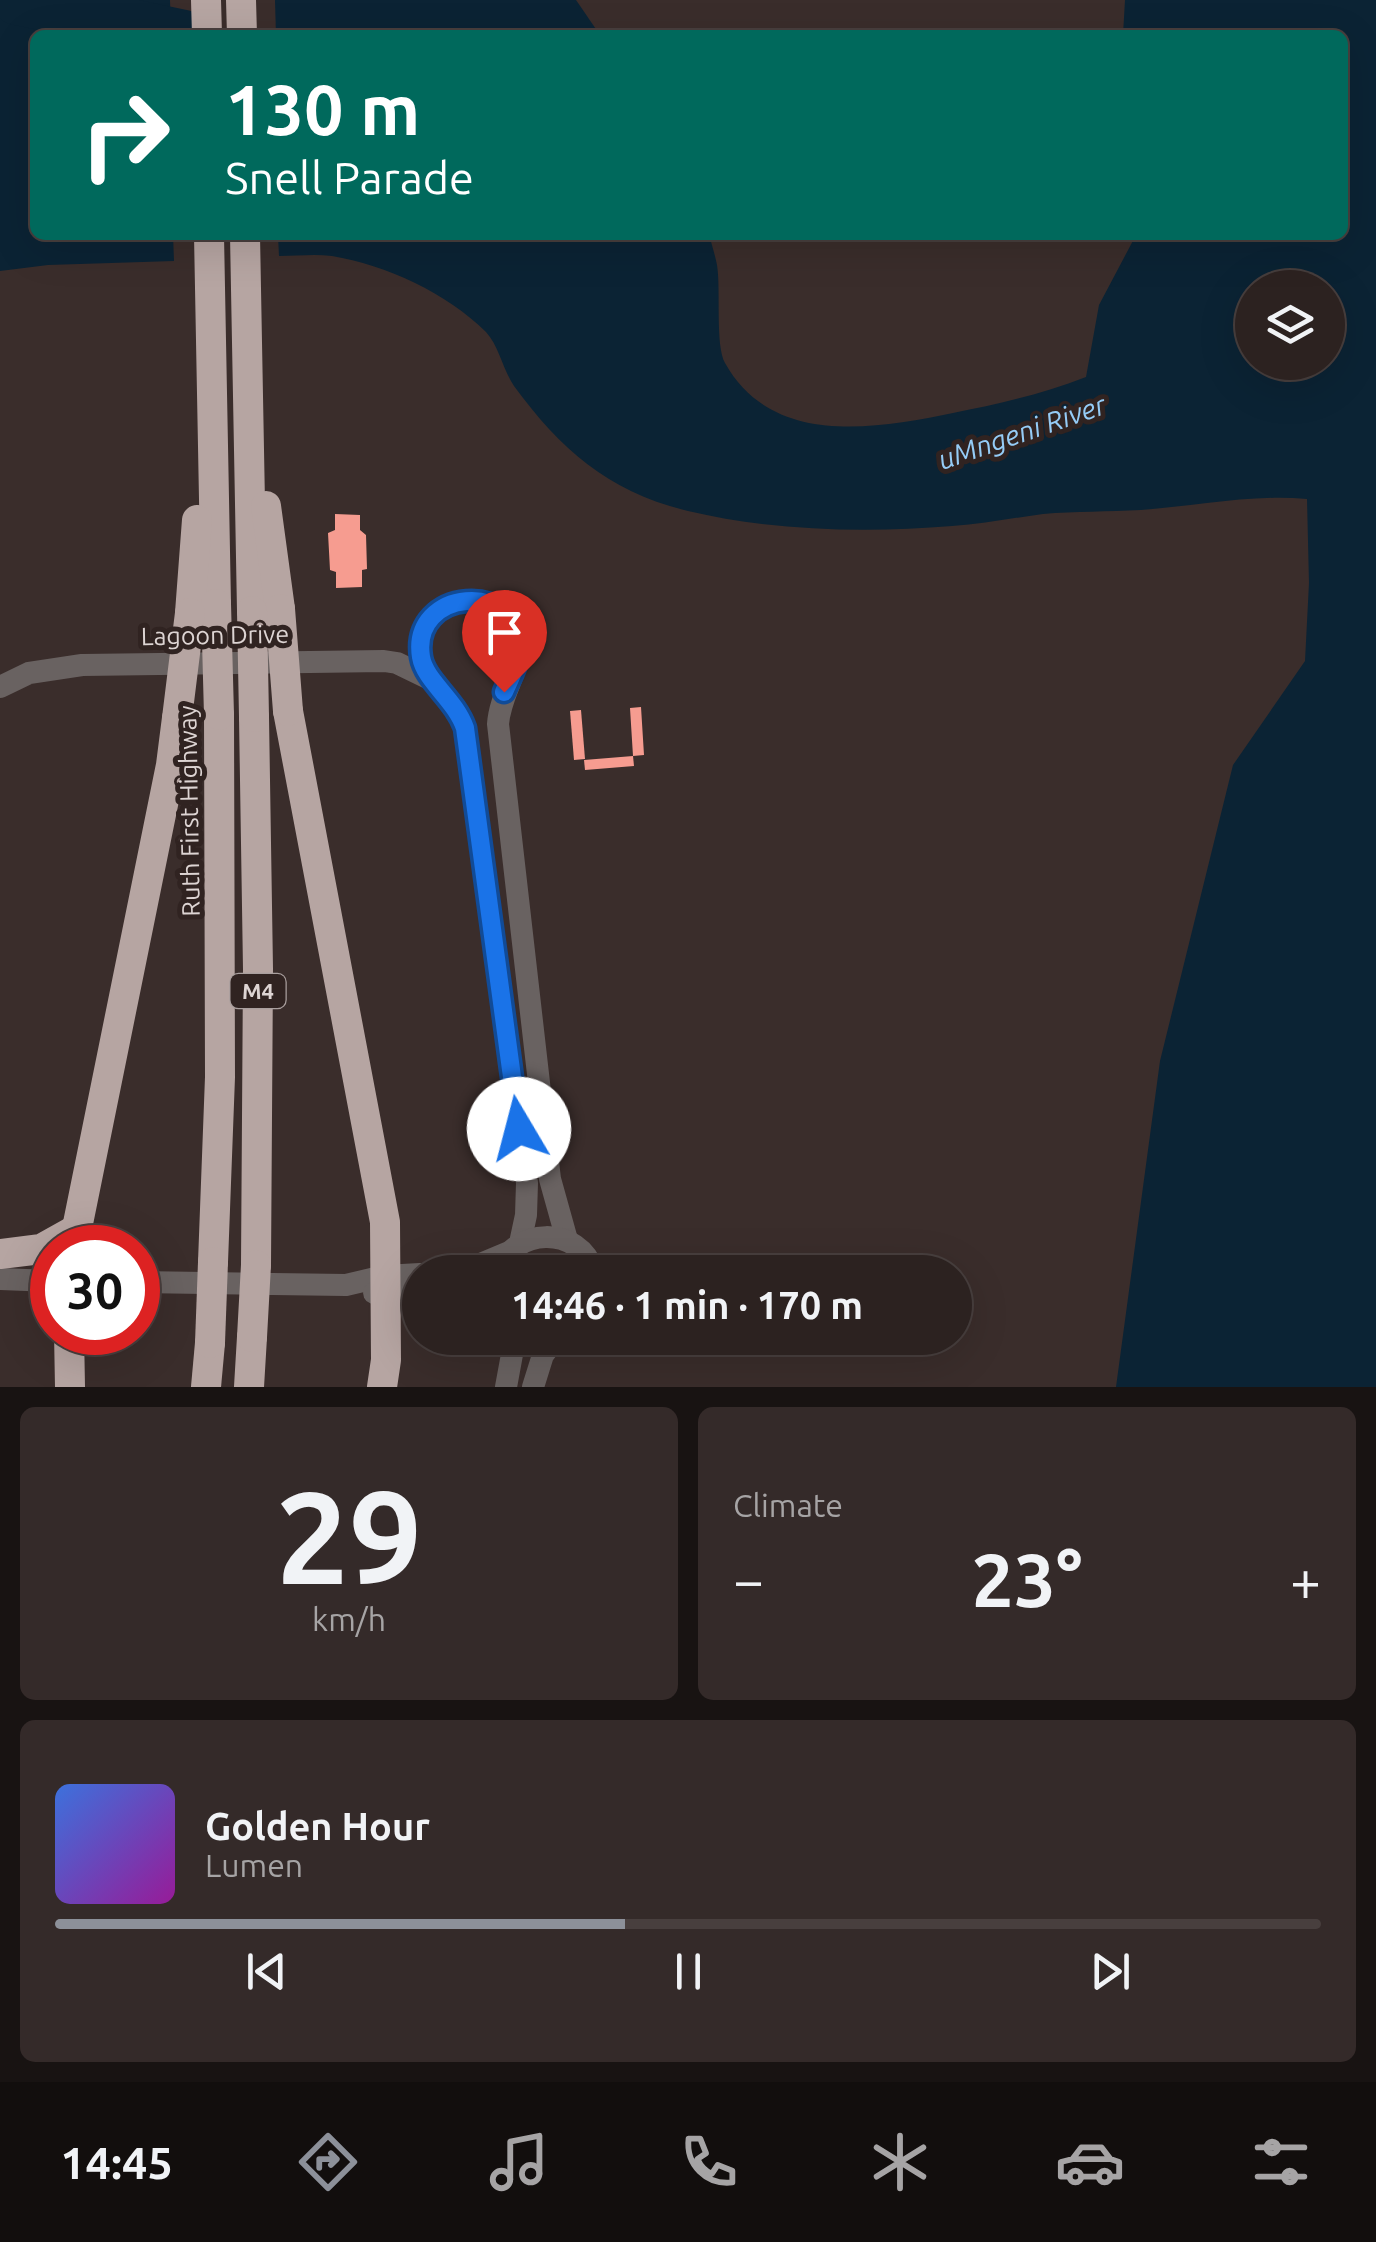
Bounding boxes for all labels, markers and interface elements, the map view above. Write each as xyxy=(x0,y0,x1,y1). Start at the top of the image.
icon: right xyxy=(60,70,190,200)
text: 130 m xyxy=(225,70,420,148)
text: Snell Parade xyxy=(225,152,474,203)
map controls xyxy=(1235,270,1345,380)
button: layers xyxy=(1235,270,1345,380)
water label: uMngeni River xyxy=(934,388,1111,475)
pin xyxy=(462,590,547,693)
icon: arrive xyxy=(477,605,532,660)
street label: Lagoon Drive xyxy=(141,620,289,650)
street label: Ruth First Highway xyxy=(173,705,205,917)
road number: M4 xyxy=(230,974,286,1008)
position arrow xyxy=(467,1077,571,1181)
speed limit sign: 30 xyxy=(30,1225,160,1355)
text: 14:46 · 1 min · 170 m xyxy=(511,1284,863,1326)
text: 29 xyxy=(276,1463,422,1609)
text: Climate xyxy=(733,1487,843,1523)
text: 23° xyxy=(971,1537,1083,1621)
text: − xyxy=(733,1549,764,1610)
text: + xyxy=(1290,1549,1321,1610)
text: km/h xyxy=(312,1601,386,1637)
text: Golden Hour xyxy=(205,1805,430,1847)
text: Lumen xyxy=(205,1847,303,1883)
icon: previous xyxy=(239,1944,294,1999)
icon: pause xyxy=(661,1944,716,1999)
icon: next xyxy=(1083,1944,1138,1999)
icon: directions xyxy=(293,2127,363,2197)
icon: music xyxy=(484,2127,554,2197)
icon: phone xyxy=(674,2127,744,2197)
icon: climate xyxy=(865,2127,935,2197)
icon: car xyxy=(1055,2127,1125,2197)
icon: filters xyxy=(1246,2127,1316,2197)
text: 14:45 xyxy=(60,2137,173,2188)

